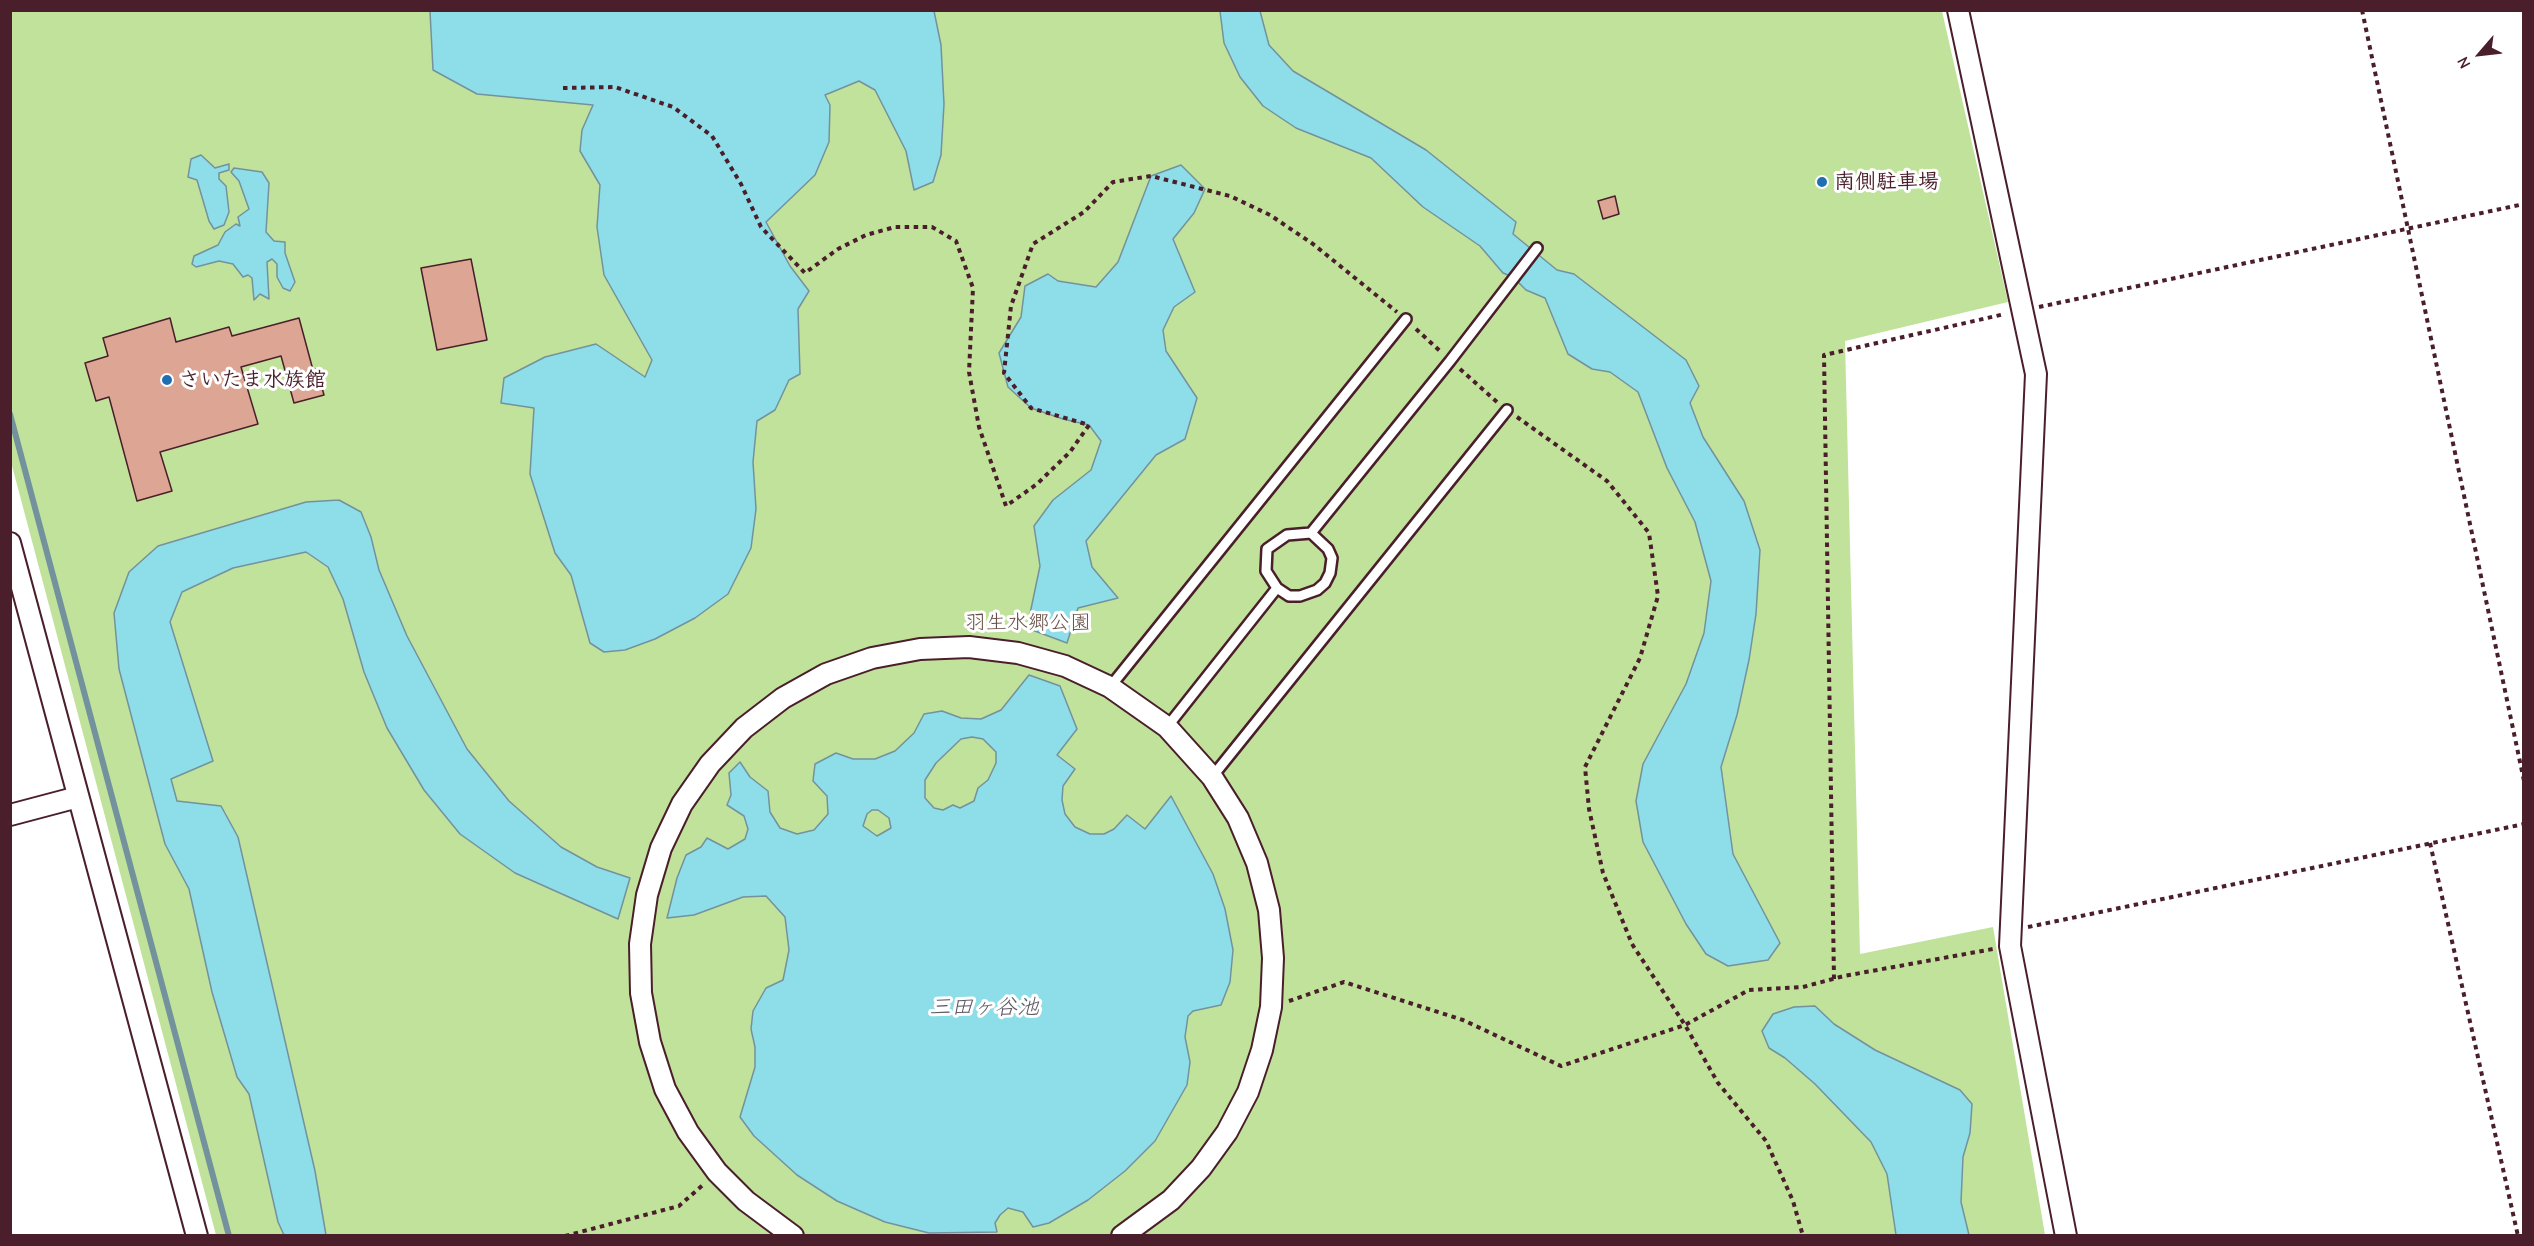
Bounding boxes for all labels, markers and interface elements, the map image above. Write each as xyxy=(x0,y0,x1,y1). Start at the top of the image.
north arrow xyxy=(2450,24,2510,84)
text: N xyxy=(2454,54,2475,71)
place label: 南側駐車場 xyxy=(1834,169,1939,195)
marker: 南側駐車場 xyxy=(1815,175,1829,189)
place label: さいたま水族館 xyxy=(179,367,326,393)
marker: さいたま水族館 xyxy=(160,373,174,387)
park label: 羽生水郷公園 xyxy=(965,610,1091,636)
water label: 三田ヶ谷池 xyxy=(929,995,1039,1021)

